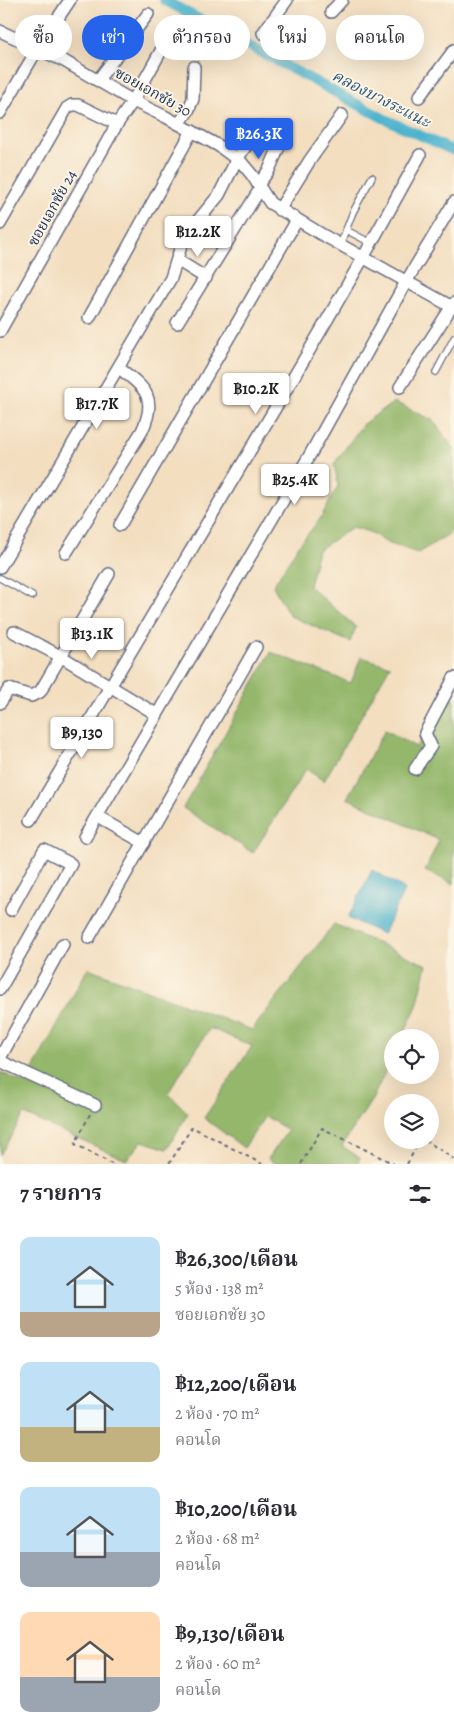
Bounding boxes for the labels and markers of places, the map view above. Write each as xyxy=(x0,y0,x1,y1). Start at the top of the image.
pin: ฿26.3K xyxy=(218,118,300,160)
pin: ฿12.2K xyxy=(157,216,239,258)
pin: ฿10.2K xyxy=(215,372,297,415)
pin: ฿17.7K xyxy=(56,388,138,430)
pin: ฿25.4K xyxy=(254,464,336,506)
pin: ฿13.1K xyxy=(51,618,133,660)
pin: ฿9,130 xyxy=(41,716,123,759)

